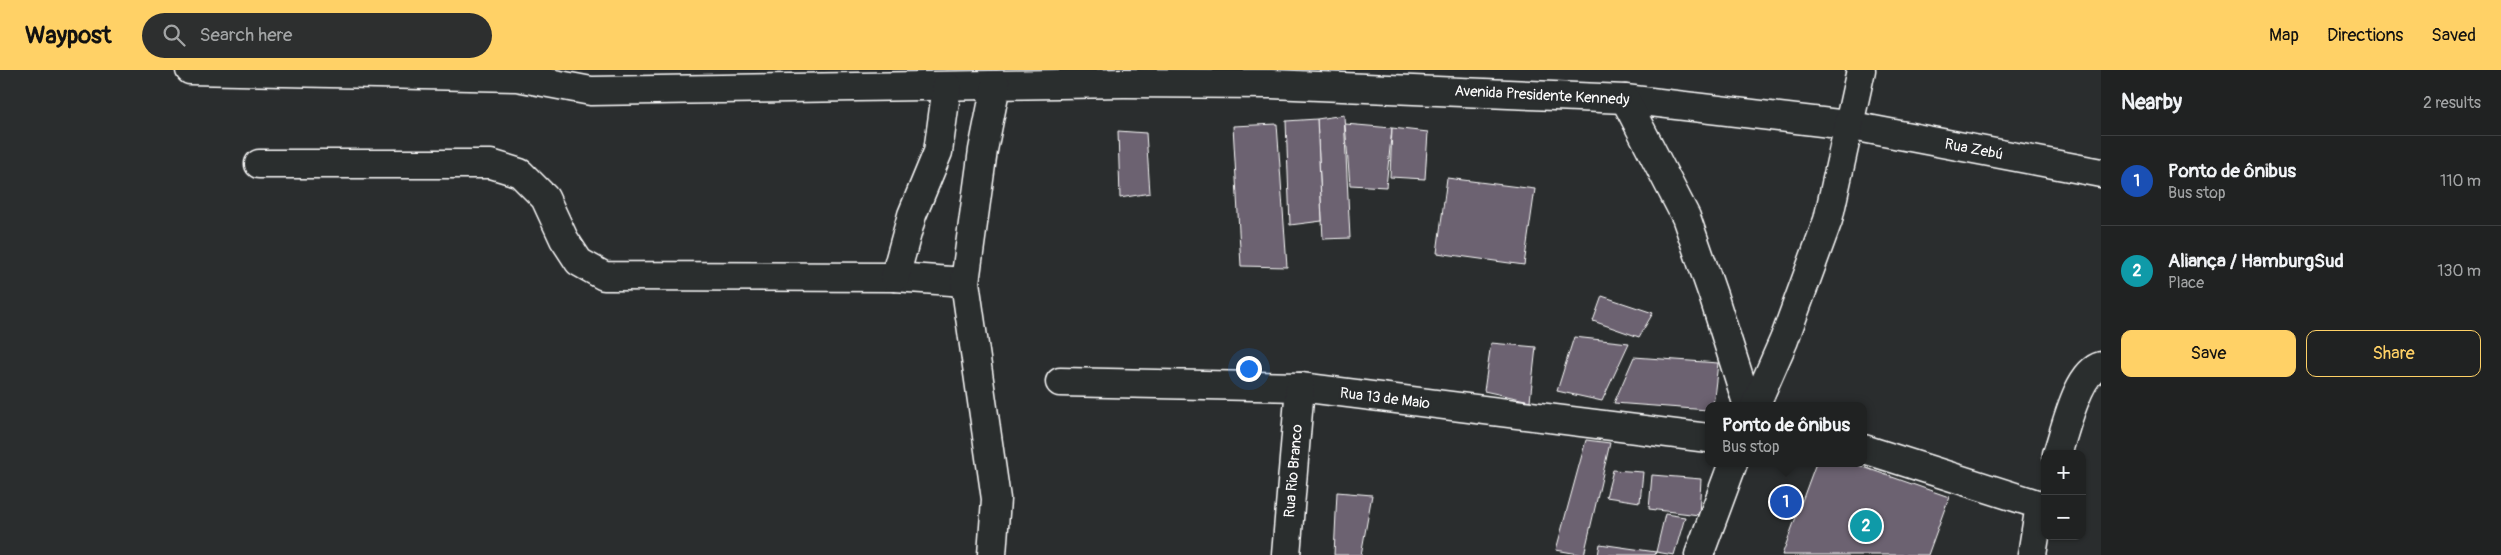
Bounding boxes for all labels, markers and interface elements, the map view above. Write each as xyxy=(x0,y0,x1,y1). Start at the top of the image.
search box xyxy=(142,13,492,58)
text: Waypost xyxy=(25,21,112,50)
icon: search xyxy=(160,21,188,49)
text: Search here xyxy=(200,23,292,47)
text: Map xyxy=(2269,24,2299,47)
text: Directions xyxy=(2327,24,2403,47)
text: Saved xyxy=(2431,24,2476,47)
street label: Avenida Presidente Kennedy xyxy=(1454,81,1630,110)
text: Nearby xyxy=(2121,89,2182,116)
text: 2 results xyxy=(2423,93,2481,113)
street label: Rua Zebú xyxy=(1943,135,2005,164)
text: Ponto de ônibus xyxy=(2168,159,2296,183)
text: 1 xyxy=(2134,171,2140,191)
text: 110 m xyxy=(2440,171,2481,191)
text: Bus stop xyxy=(2168,183,2226,203)
text: Aliança / HamburgSud xyxy=(2168,249,2344,273)
text: 2 xyxy=(2133,261,2141,281)
text: 130 m xyxy=(2437,261,2481,281)
text: Place xyxy=(2168,273,2204,293)
button: Save xyxy=(2121,330,2296,377)
button: Share xyxy=(2306,330,2481,377)
your location xyxy=(1236,356,1262,382)
street label: Rua 13 de Maio xyxy=(1339,384,1431,413)
popup xyxy=(1705,402,1867,467)
text: Ponto de ônibus xyxy=(1722,413,1850,437)
street label: Rua Rio Branco xyxy=(1280,424,1307,519)
text: Bus stop xyxy=(1722,437,1780,457)
map controls xyxy=(2041,450,2086,540)
button: + xyxy=(2041,450,2086,495)
pin: 1 xyxy=(1770,483,1802,521)
button: − xyxy=(2041,495,2086,540)
pin: 2 xyxy=(1850,507,1882,545)

